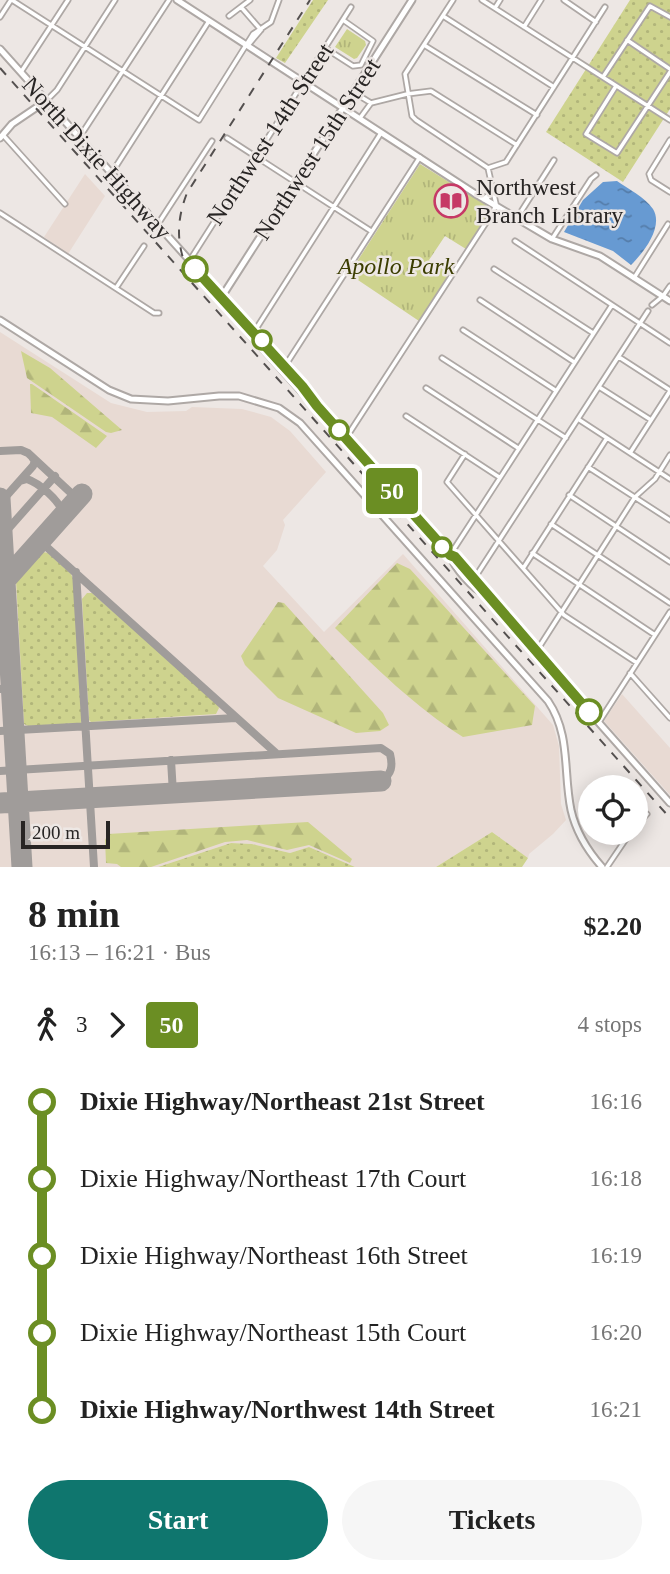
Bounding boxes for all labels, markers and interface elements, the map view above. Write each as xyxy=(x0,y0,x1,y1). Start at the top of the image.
street label: Northwest 14th Street xyxy=(202,38,338,229)
street label: Northwest 15th Street xyxy=(249,53,385,244)
street label: North Dixie Highway xyxy=(17,72,177,244)
place label: Northwest Branch Library xyxy=(476,174,623,228)
library icon: Northwest Branch Library xyxy=(432,182,470,220)
park label: Apollo Park xyxy=(336,253,455,279)
unlabelled marker xyxy=(182,256,208,282)
unlabelled marker xyxy=(252,330,272,350)
unlabelled marker xyxy=(329,420,349,440)
line badge: 50 xyxy=(360,468,424,514)
text: 50 xyxy=(380,478,404,504)
unlabelled marker xyxy=(432,537,452,557)
unlabelled marker xyxy=(576,699,602,725)
map controls xyxy=(578,775,648,845)
button: locate xyxy=(578,775,648,845)
scale bar xyxy=(21,818,110,850)
text: 200 m xyxy=(32,822,80,843)
text: 8 min xyxy=(28,893,120,935)
text: $2.20 xyxy=(584,912,642,941)
text: 16:13 – 16:21 · Bus xyxy=(28,940,211,965)
icon: walk xyxy=(28,1006,66,1044)
icon: forward xyxy=(98,1006,136,1044)
text: 3 xyxy=(76,1012,88,1037)
text: 50 xyxy=(160,1012,184,1038)
text: 4 stops xyxy=(577,1012,642,1037)
text: Dixie Highway/Northeast 21st Street xyxy=(80,1087,485,1116)
text: 16:16 xyxy=(590,1089,642,1114)
text: Dixie Highway/Northeast 17th Court xyxy=(80,1164,466,1193)
text: 16:18 xyxy=(590,1166,642,1191)
text: Dixie Highway/Northeast 16th Street xyxy=(80,1241,468,1270)
text: 16:19 xyxy=(590,1243,642,1268)
text: Dixie Highway/Northeast 15th Court xyxy=(80,1318,466,1347)
text: 16:20 xyxy=(590,1320,642,1345)
text: Dixie Highway/Northwest 14th Street xyxy=(80,1395,495,1424)
text: 16:21 xyxy=(590,1397,642,1422)
button: Start xyxy=(28,1480,328,1560)
button: Tickets xyxy=(342,1480,642,1560)

